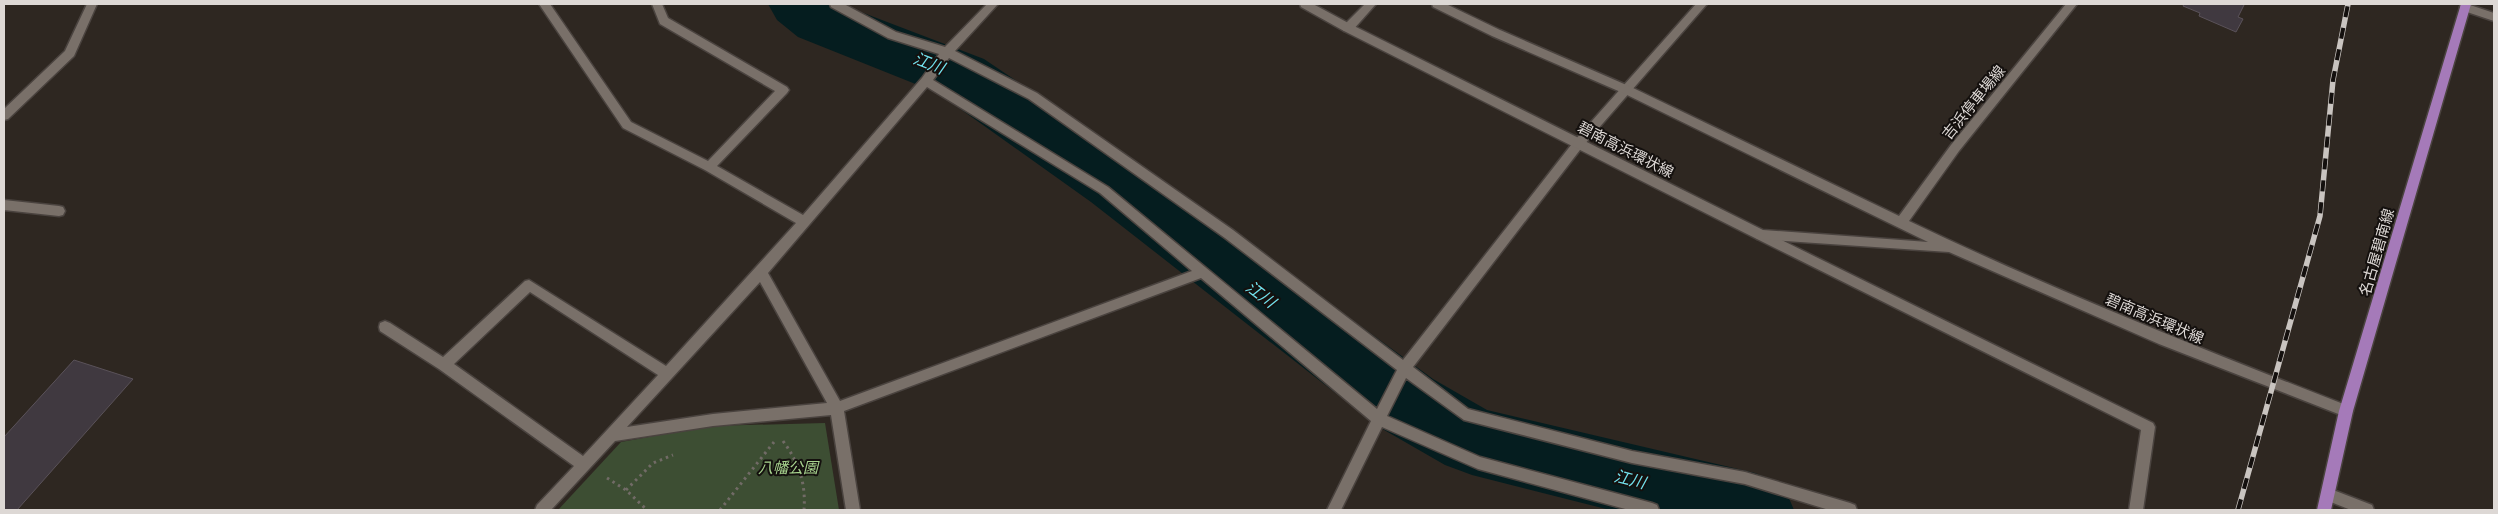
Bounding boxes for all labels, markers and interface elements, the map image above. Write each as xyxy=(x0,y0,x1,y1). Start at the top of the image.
water label: 江川 xyxy=(910,47,950,80)
street label: 吉浜停車場線 xyxy=(1937,61,2009,143)
street label: 碧南高浜環状線 xyxy=(1575,116,1677,182)
street label: 名古屋碧南線 xyxy=(2354,206,2398,298)
water label: 江川 xyxy=(1242,276,1282,314)
street label: 碧南高浜環状線 xyxy=(2103,288,2207,348)
park label: 八幡公園 xyxy=(758,457,820,477)
water label: 江川 xyxy=(1612,464,1650,494)

